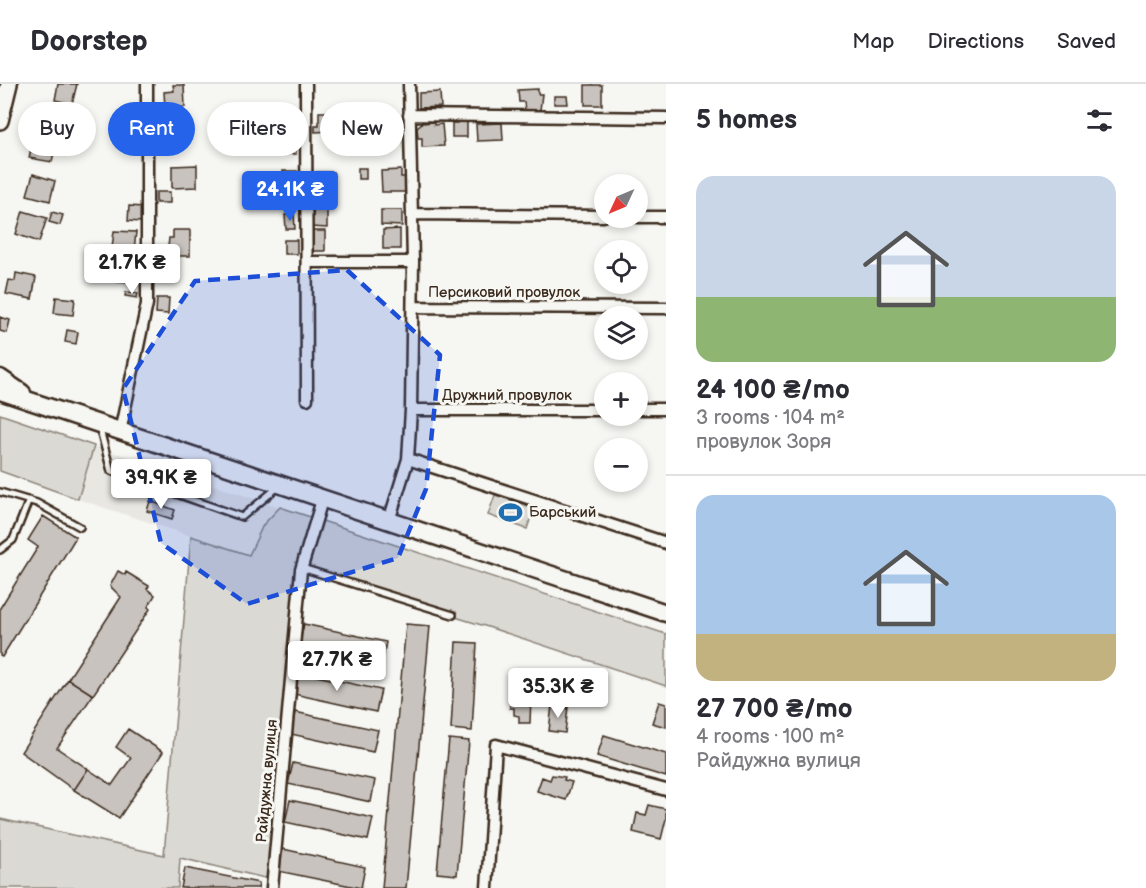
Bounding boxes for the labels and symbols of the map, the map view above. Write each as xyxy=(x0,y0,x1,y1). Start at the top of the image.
pin: 24.1K ₴ xyxy=(235,171,345,222)
north arrow xyxy=(594,174,648,228)
pin: 21.7K ₴ xyxy=(77,244,187,295)
street label: Персиковий провулок xyxy=(428,283,580,302)
street label: Дружний провулок xyxy=(442,386,572,405)
pin: 39.9K ₴ xyxy=(106,459,216,510)
sports icon: Барський xyxy=(498,499,524,525)
place label: Барський xyxy=(529,503,596,522)
pin: 27.7K ₴ xyxy=(282,641,392,692)
pin: 35.3K ₴ xyxy=(503,668,613,719)
street label: Райдужна вулиця xyxy=(252,719,282,843)

